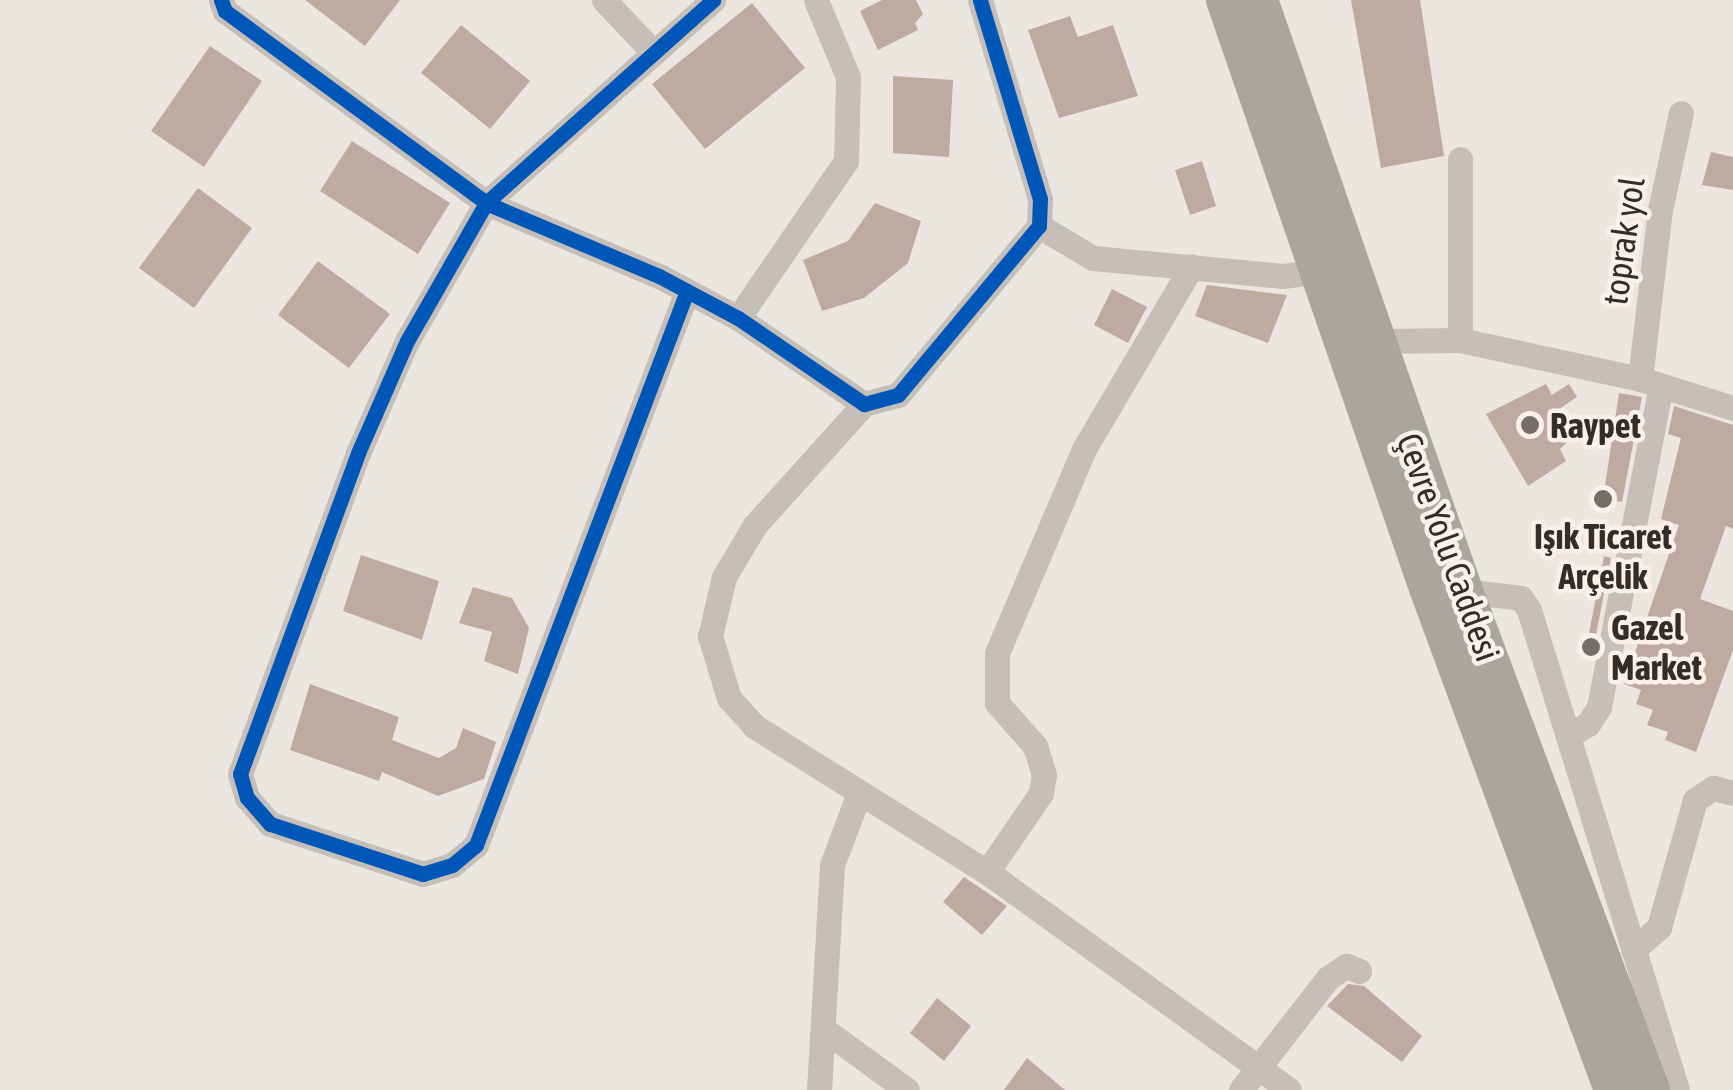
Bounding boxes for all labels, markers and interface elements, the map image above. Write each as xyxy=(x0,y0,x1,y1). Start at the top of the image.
street label: toprak yol xyxy=(1593,174,1653,308)
place label: Raypet xyxy=(1550,404,1641,446)
marker: Raypet xyxy=(1519,414,1541,436)
street label: Çevre Yolu Caddesi xyxy=(1388,427,1510,667)
marker: Işık Ticaret Arçelik xyxy=(1592,488,1614,510)
place label: Işık Ticaret Arçelik xyxy=(1534,515,1672,597)
place label: Gazel Market xyxy=(1611,606,1702,688)
marker: Gazel Market xyxy=(1580,636,1602,658)

